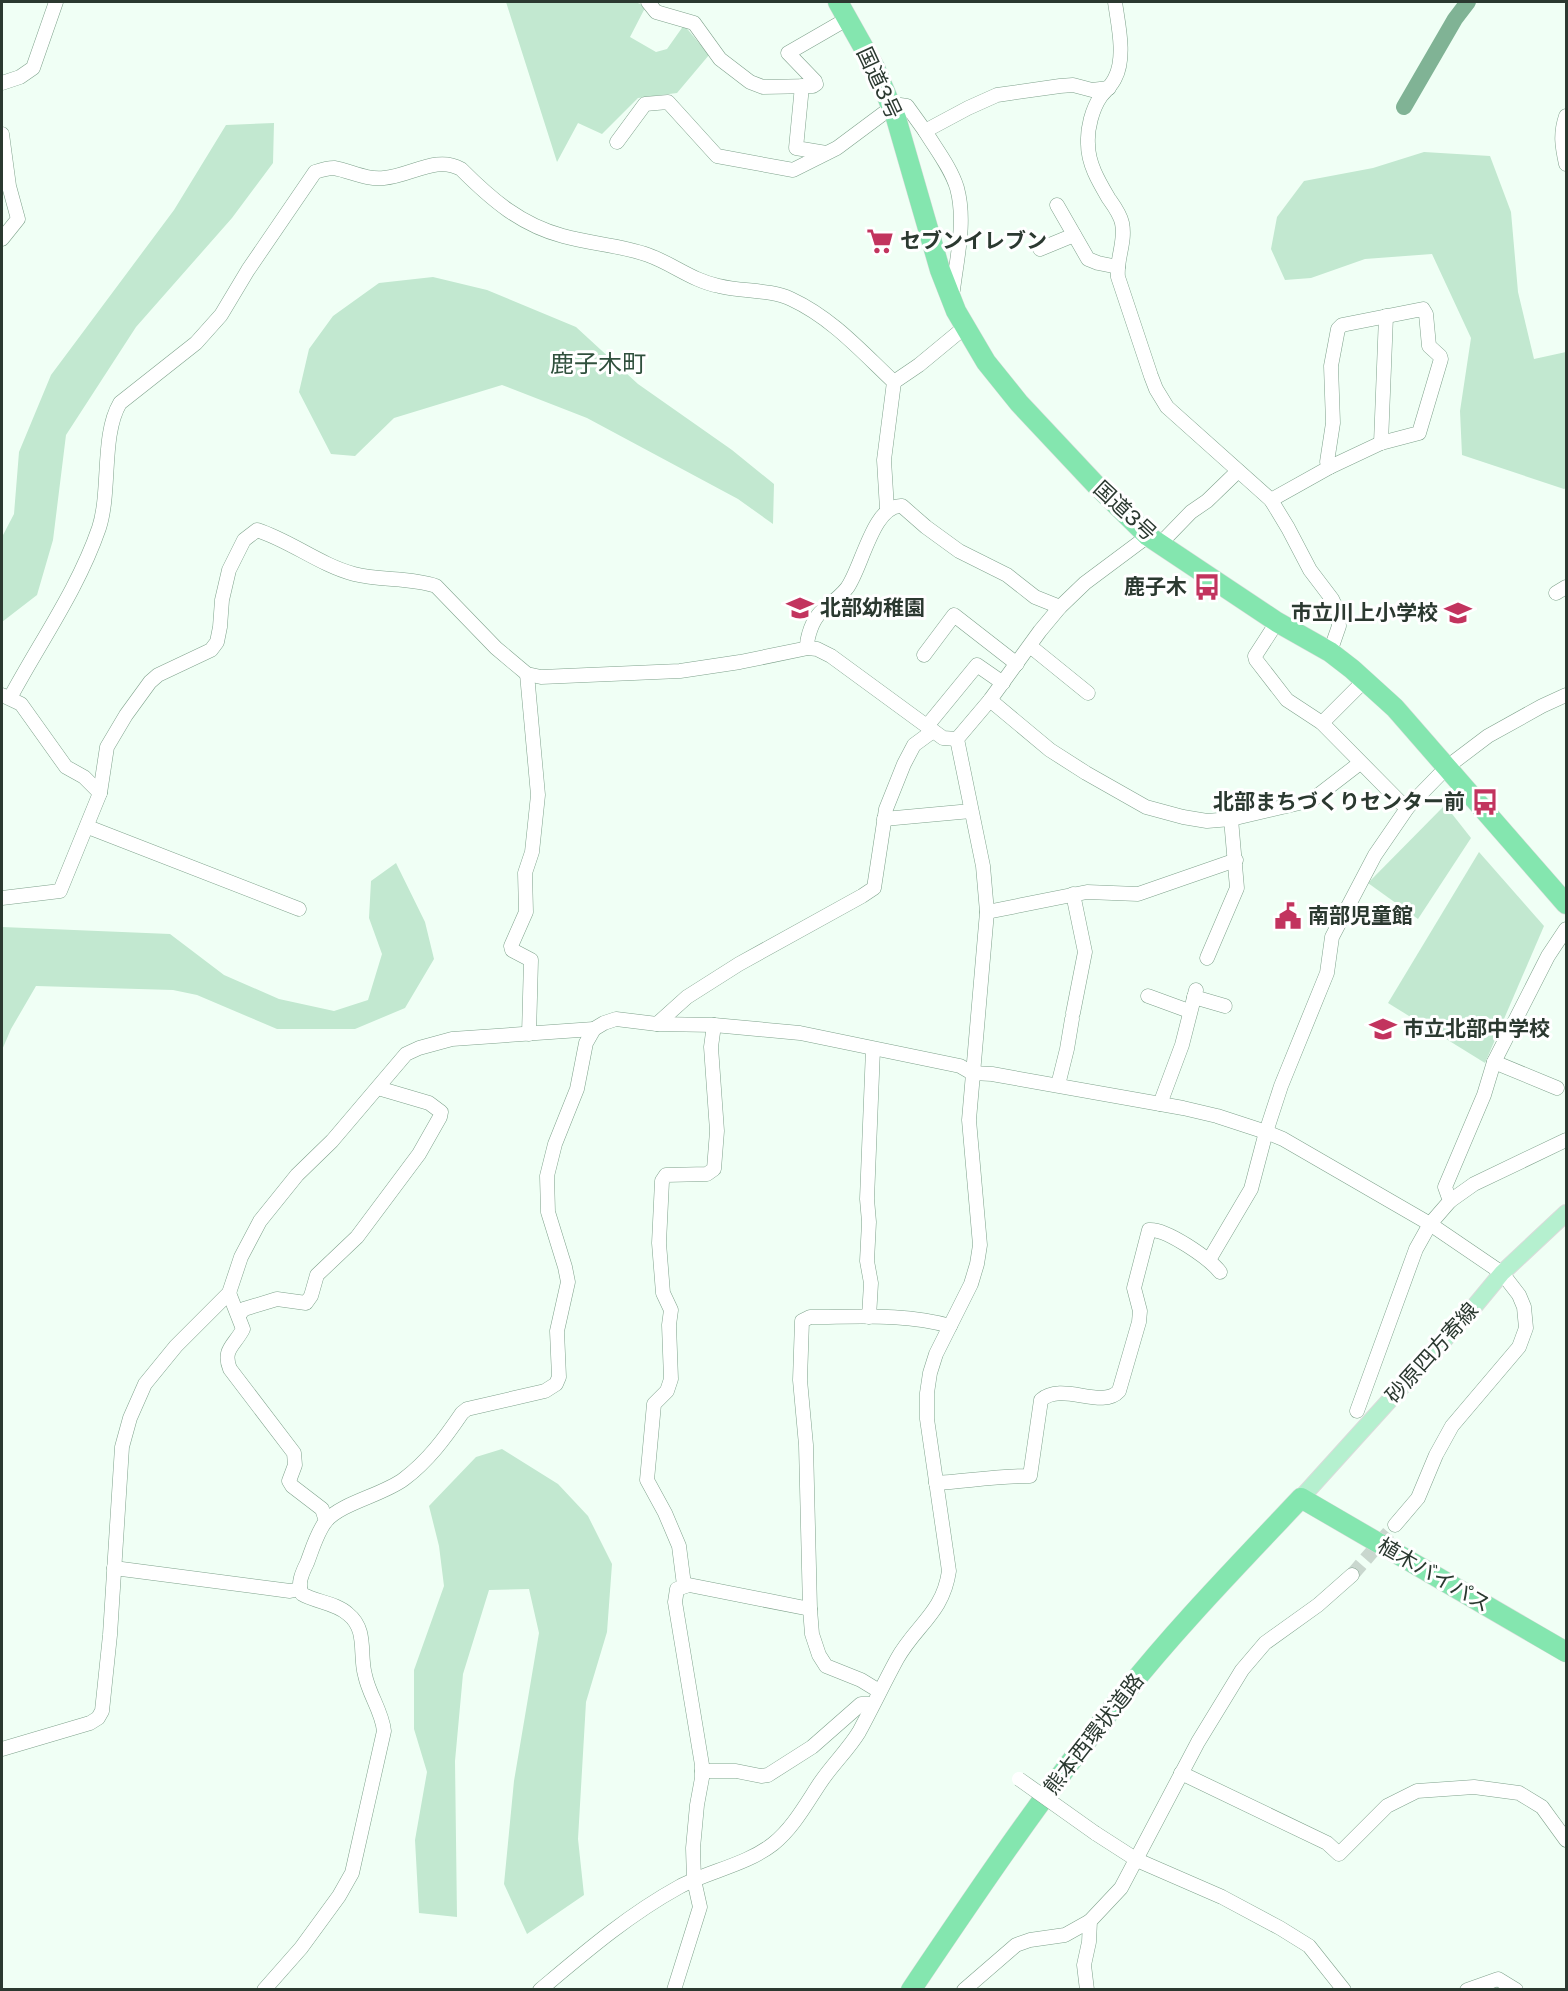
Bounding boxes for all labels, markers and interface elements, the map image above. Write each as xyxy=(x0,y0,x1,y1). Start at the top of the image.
street label: 国道3号 xyxy=(852,43,907,123)
supermarket icon: セブンイレブン xyxy=(865,226,895,256)
place label: セブンイレブン xyxy=(900,228,1047,253)
district label: 鹿子木町 xyxy=(550,349,646,377)
street label: 国道3号 xyxy=(1089,475,1162,546)
bus stop icon: 鹿子木 xyxy=(1192,572,1222,602)
place label: 鹿子木 xyxy=(1124,574,1187,599)
school or university icon: 北部幼稚園 xyxy=(785,593,815,623)
place label: 北部幼稚園 xyxy=(820,595,925,620)
school or university icon: 市立川上小学校 xyxy=(1443,598,1473,628)
place label: 市立川上小学校 xyxy=(1291,600,1438,625)
bus stop icon: 北部まちづくりセンター前 xyxy=(1470,787,1500,817)
place label: 北部まちづくりセンター前 xyxy=(1213,789,1465,814)
public building icon: 南部児童館 xyxy=(1273,901,1303,931)
place label: 南部児童館 xyxy=(1308,903,1413,928)
school or university icon: 市立北部中学校 xyxy=(1368,1014,1398,1044)
place label: 市立北部中学校 xyxy=(1403,1016,1550,1041)
street label: 砂原四方寄線 xyxy=(1380,1297,1483,1408)
street label: 植木バイパス xyxy=(1374,1532,1495,1617)
street label: 熊本西環状道路 xyxy=(1039,1668,1149,1799)

